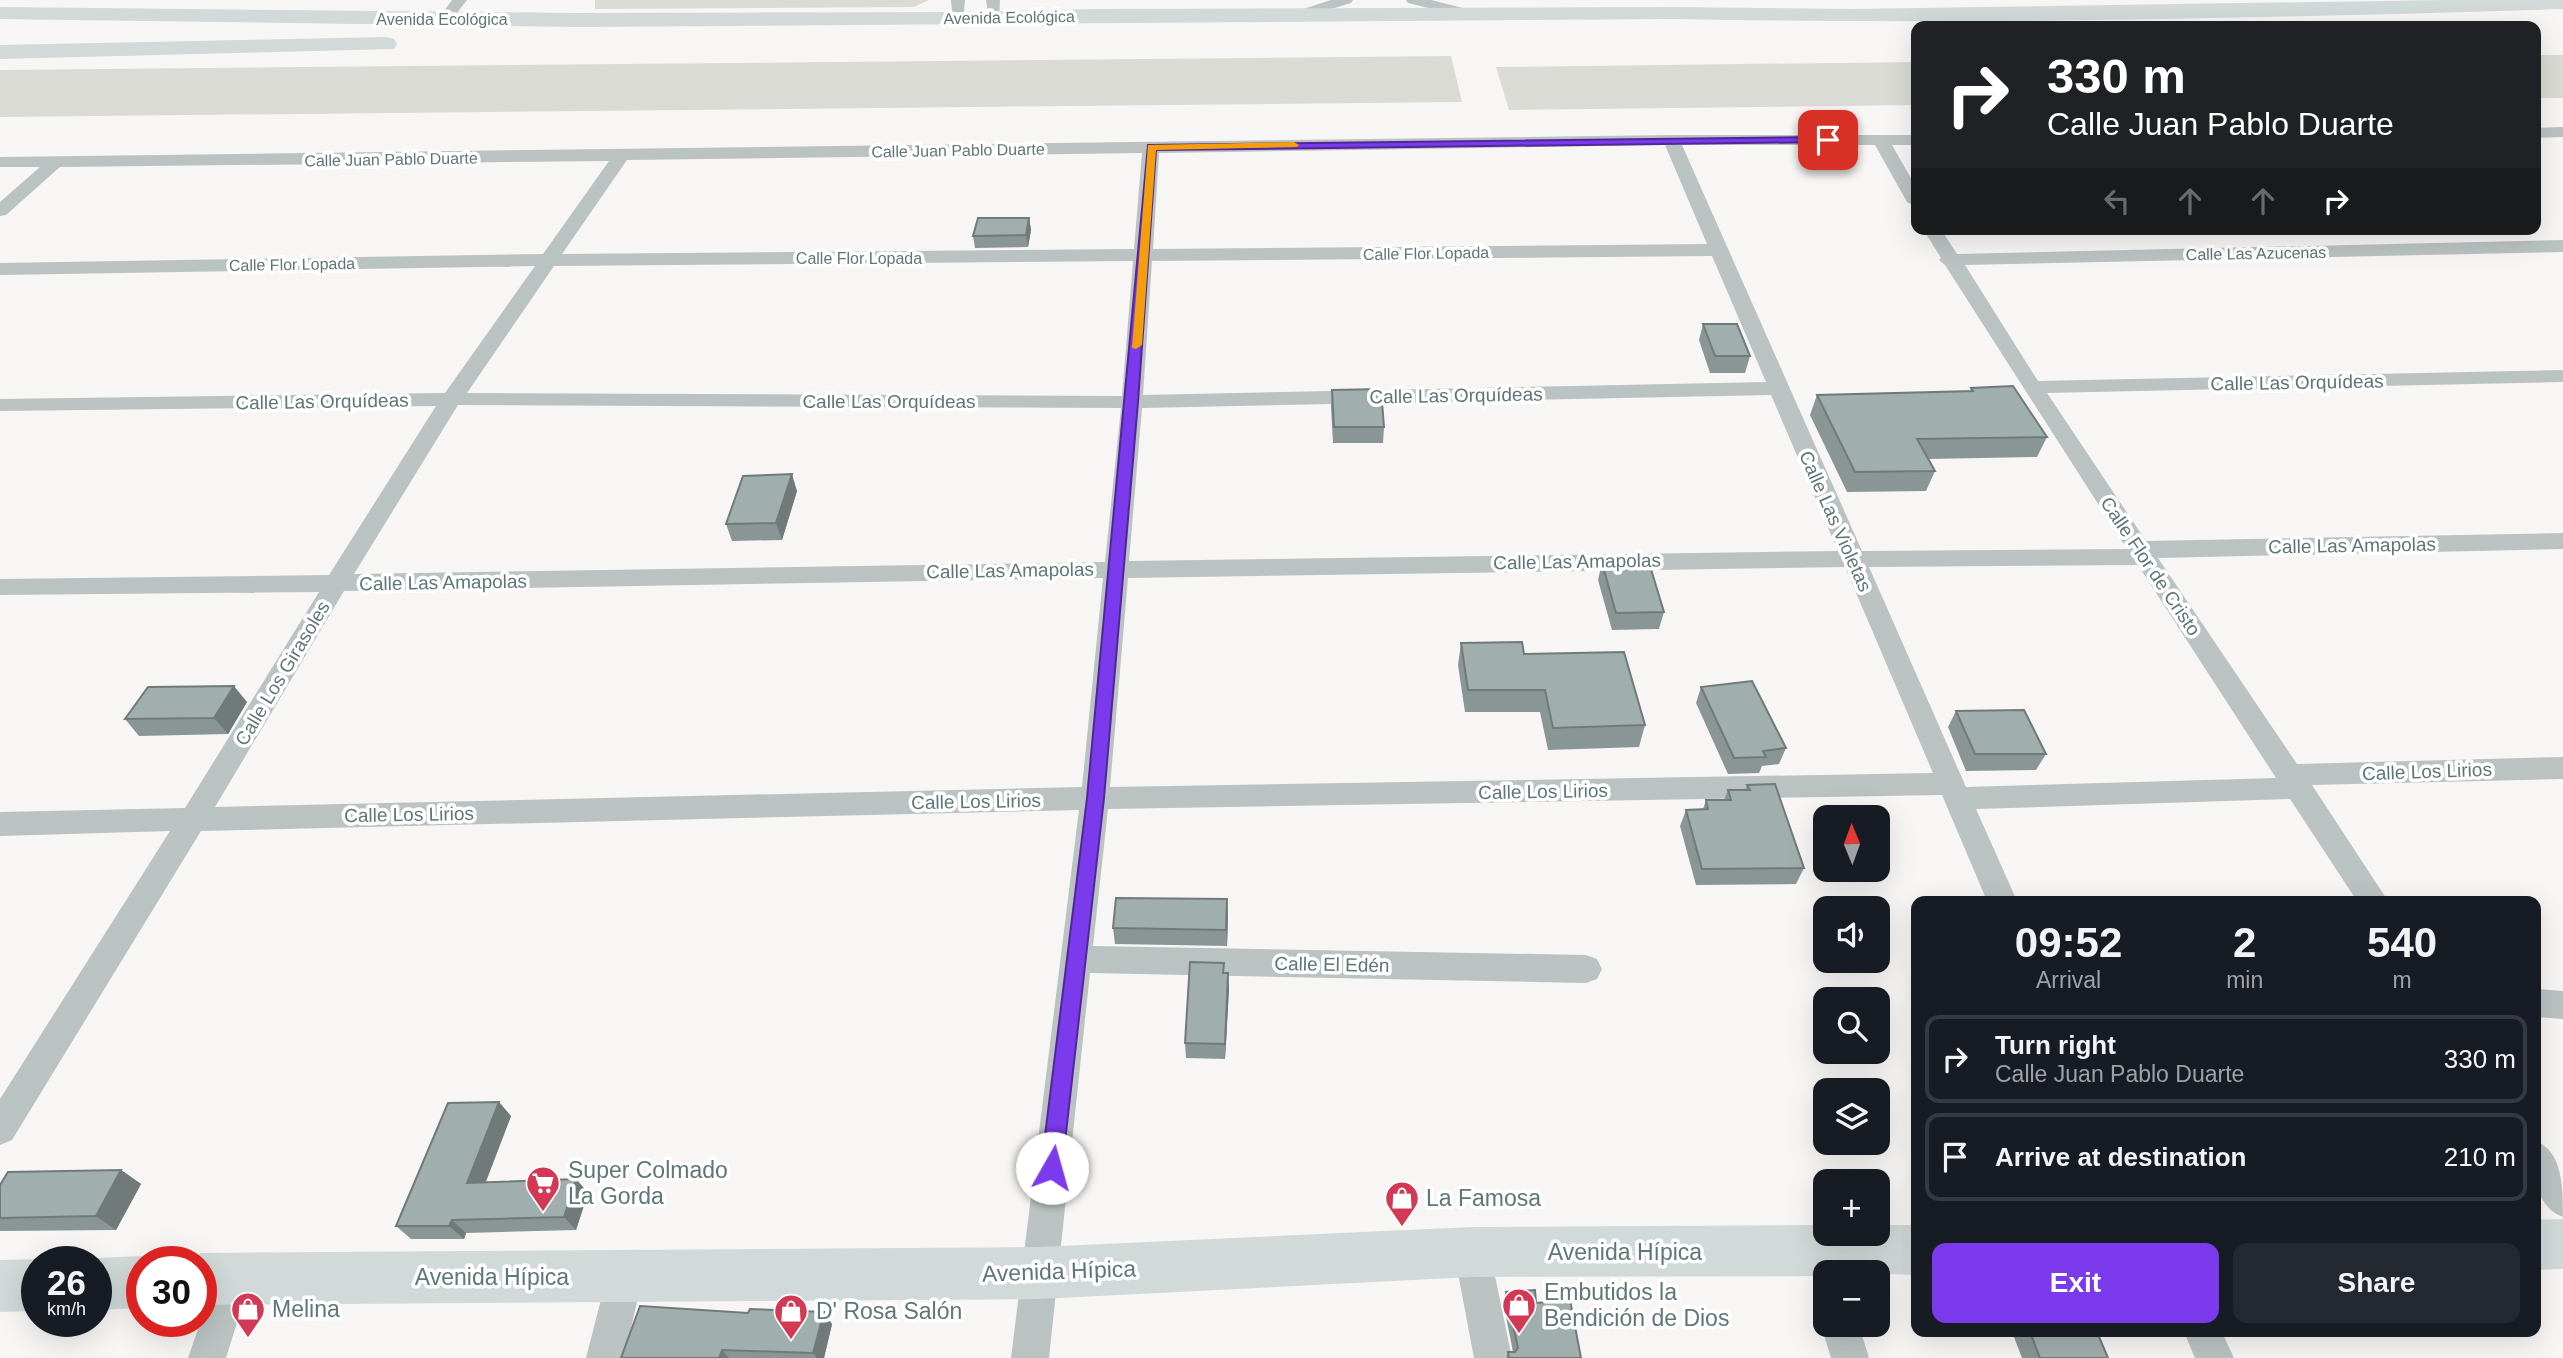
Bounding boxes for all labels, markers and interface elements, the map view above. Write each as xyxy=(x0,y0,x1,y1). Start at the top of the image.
street label: Avenida Ecológica xyxy=(943,8,1075,27)
street label: Avenida Ecológica xyxy=(376,11,508,28)
icon: right xyxy=(1932,49,2023,140)
text: 330 m xyxy=(2047,49,2186,103)
text: Calle Juan Pablo Duarte xyxy=(2047,106,2394,142)
pin xyxy=(1798,110,1858,170)
icon: arrive xyxy=(1809,121,1847,159)
street label: Calle Juan Pablo Duarte xyxy=(871,140,1045,161)
street label: Calle Juan Pablo Duarte xyxy=(304,149,478,170)
icon: left xyxy=(2098,182,2136,220)
icon: ahead xyxy=(2171,182,2209,220)
icon: ahead xyxy=(2244,182,2282,220)
icon: right xyxy=(2317,182,2355,220)
street label: Calle Flor Lopada xyxy=(1363,244,1489,263)
street label: Calle Las Azucenas xyxy=(2186,244,2326,263)
street label: Calle Flor Lopada xyxy=(796,250,922,267)
street label: Calle Flor Lopada xyxy=(229,255,355,274)
street label: Calle Las Orquídeas xyxy=(2210,370,2384,395)
street label: Calle Las Orquídeas xyxy=(1369,383,1543,408)
street label: Calle Las Orquídeas xyxy=(235,389,409,414)
street label: Calle Las Orquídeas xyxy=(802,391,976,412)
street label: Calle Las Violetas xyxy=(1795,448,1876,595)
street label: Calle Flor de Cristo xyxy=(2096,493,2205,640)
street label: Calle Las Amapolas xyxy=(2268,534,2436,557)
street label: Calle Las Amapolas xyxy=(1493,550,1661,573)
street label: Calle Las Amapolas xyxy=(926,559,1094,582)
street label: Calle Las Amapolas xyxy=(359,571,527,594)
street label: Calle Los Girasoles xyxy=(231,597,334,749)
street label: Calle Los Lirios xyxy=(2362,759,2492,784)
street label: Calle Los Lirios xyxy=(1478,780,1608,803)
street label: Calle Los Lirios xyxy=(911,790,1041,813)
street label: Calle Los Lirios xyxy=(344,803,474,826)
north arrow xyxy=(1813,805,1890,882)
map controls xyxy=(1813,805,1890,1337)
button: sound xyxy=(1813,896,1890,973)
text: 09:52 xyxy=(2015,919,2122,966)
text: 2 xyxy=(2233,919,2256,966)
text: 540 xyxy=(2367,919,2437,966)
street label: Calle El Edén xyxy=(1274,953,1390,976)
text: Arrival xyxy=(2036,967,2101,993)
text: min xyxy=(2226,967,2263,993)
text: m xyxy=(2393,967,2412,993)
button: search xyxy=(1813,987,1890,1064)
text: Turn right xyxy=(1995,1030,2116,1060)
icon: right xyxy=(1936,1040,1974,1078)
text: 330 m xyxy=(2444,1044,2516,1074)
text: Calle Juan Pablo Duarte xyxy=(1995,1061,2244,1087)
button: layers xyxy=(1813,1078,1890,1155)
position arrow xyxy=(1015,1131,1089,1205)
icon: arrive xyxy=(1936,1138,1974,1176)
text: Arrive at destination xyxy=(1995,1142,2246,1172)
text: 210 m xyxy=(2444,1142,2516,1172)
place label: Super Colmado La Gorda xyxy=(568,1157,728,1209)
supermarket icon: Super Colmado La Gorda xyxy=(524,1164,562,1213)
button: + xyxy=(1813,1169,1890,1246)
shop icon: La Famosa xyxy=(1383,1179,1421,1228)
place label: La Famosa xyxy=(1426,1185,1541,1211)
street label: Avenida Hípica xyxy=(1548,1239,1702,1265)
button: Exit xyxy=(1932,1243,2219,1323)
button: Share xyxy=(2233,1243,2520,1323)
speed limit sign: 30 xyxy=(126,1246,217,1337)
street label: Avenida Hípica xyxy=(981,1255,1137,1287)
button: − xyxy=(1813,1260,1890,1337)
text: 26 xyxy=(47,1263,86,1302)
street label: Avenida Hípica xyxy=(415,1264,569,1290)
place label: Embutidos la Bendición de Dios xyxy=(1544,1279,1729,1331)
shop icon: Embutidos la Bendición de Dios xyxy=(1500,1286,1538,1335)
shop icon: Melina xyxy=(229,1290,267,1339)
shop icon: D' Rosa Salón xyxy=(772,1292,810,1341)
place label: Melina xyxy=(272,1296,340,1322)
place label: D' Rosa Salón xyxy=(816,1298,962,1324)
text: km/h xyxy=(47,1299,86,1319)

